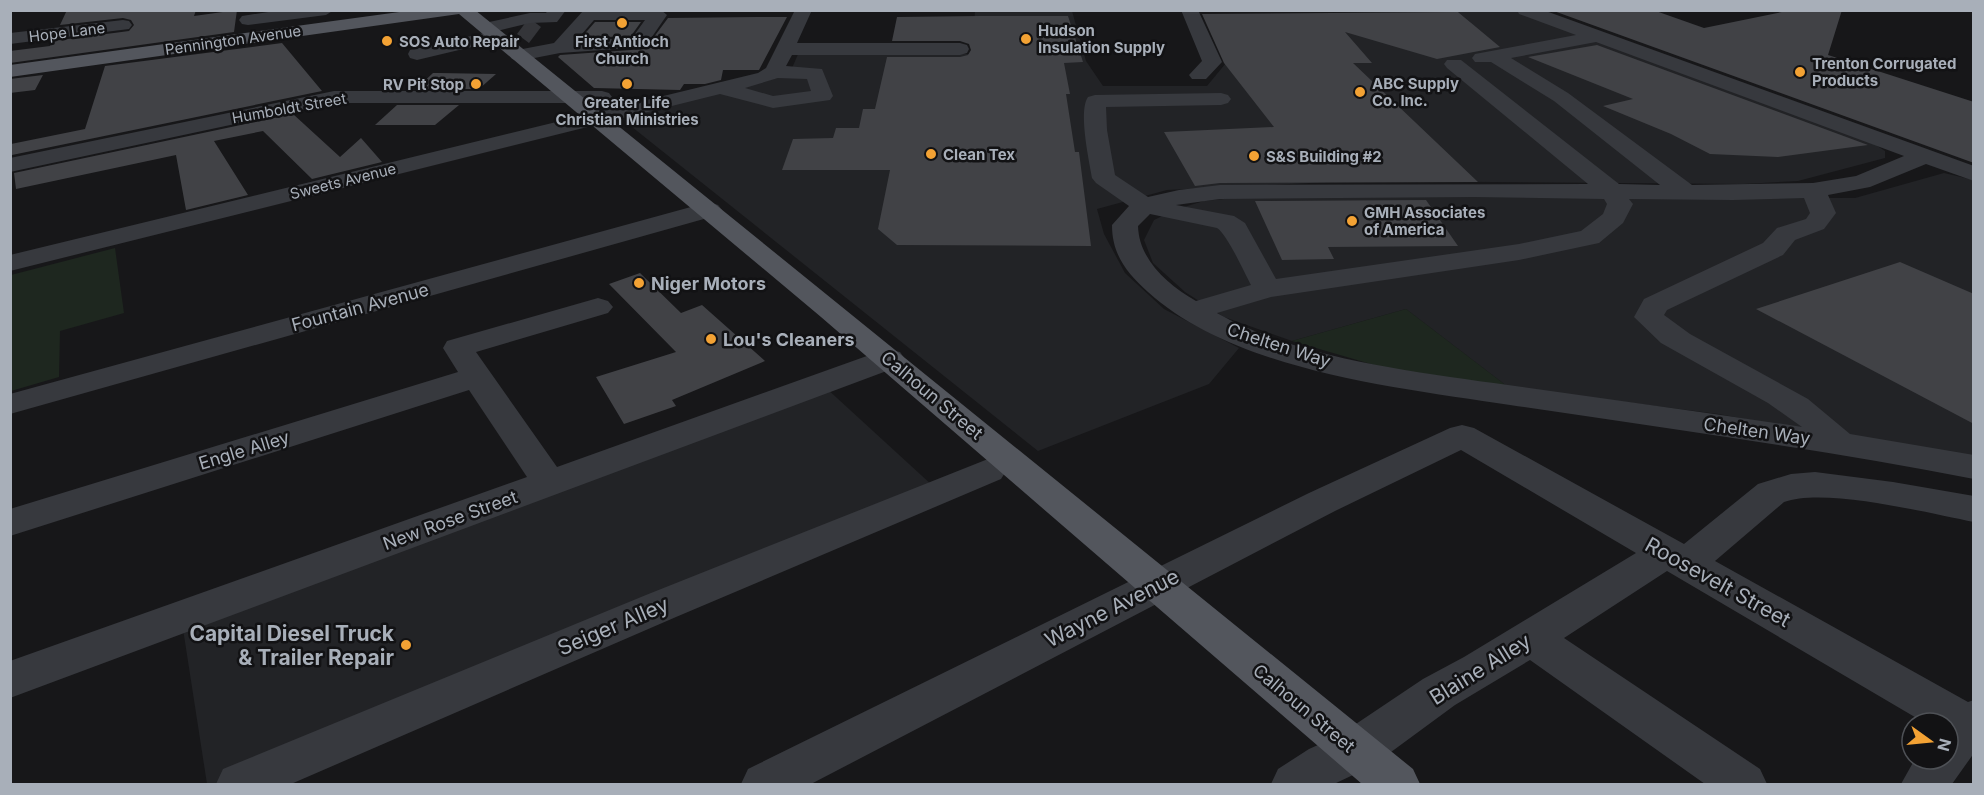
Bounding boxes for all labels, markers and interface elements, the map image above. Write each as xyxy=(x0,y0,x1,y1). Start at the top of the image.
marker: First Antioch Church xyxy=(615,16,629,30)
street label: Hope Lane xyxy=(28,18,106,46)
street label: Pennington Avenue xyxy=(164,21,302,59)
place label: Hudson Insulation Supply xyxy=(1038,21,1165,57)
place label: SOS Auto Repair xyxy=(399,32,519,51)
place label: First Antioch Church xyxy=(575,32,669,68)
marker: Hudson Insulation Supply xyxy=(1019,32,1033,46)
marker: SOS Auto Repair xyxy=(380,34,394,48)
place label: Trenton Corrugated Products xyxy=(1812,54,1957,90)
marker: Trenton Corrugated Products xyxy=(1793,65,1807,79)
place label: ABC Supply Co. Inc. xyxy=(1372,74,1459,110)
place label: RV Pit Stop xyxy=(383,75,464,94)
marker: RV Pit Stop xyxy=(469,77,483,91)
marker: Greater Life Christian Ministries xyxy=(620,77,634,91)
marker: ABC Supply Co. Inc. xyxy=(1353,85,1367,99)
street label: Humboldt Street xyxy=(230,89,348,127)
place label: Greater Life Christian Ministries xyxy=(555,93,699,129)
place label: Clean Tex xyxy=(943,145,1015,164)
marker: Clean Tex xyxy=(924,147,938,161)
place label: S&S Building #2 xyxy=(1266,147,1382,166)
marker: S&S Building #2 xyxy=(1247,149,1261,163)
street label: Sweets Avenue xyxy=(288,159,398,203)
place label: GMH Associates of America xyxy=(1364,203,1485,239)
marker: GMH Associates of America xyxy=(1345,214,1359,228)
place label: Niger Motors xyxy=(651,273,766,294)
marker: Niger Motors xyxy=(632,276,646,290)
street label: Fountain Avenue xyxy=(289,279,431,335)
street label: Chelten Way xyxy=(1225,318,1333,372)
place label: Lou's Cleaners xyxy=(723,329,855,350)
marker: Lou's Cleaners xyxy=(704,332,718,346)
street label: Calhoun Street xyxy=(877,346,987,444)
street label: Chelten Way xyxy=(1702,413,1812,449)
street label: Engle Alley xyxy=(196,426,292,474)
street label: New Rose Street xyxy=(380,486,520,554)
street label: Roosevelt Street xyxy=(1641,532,1795,632)
street label: Wayne Avenue xyxy=(1041,563,1183,653)
street label: Seiger Alley xyxy=(554,591,672,661)
place label: Capital Diesel Truck & Trailer Repair xyxy=(189,621,395,670)
street label: Blaine Alley xyxy=(1425,628,1535,710)
marker: Capital Diesel Truck & Trailer Repair xyxy=(399,638,413,652)
street label: Calhoun Street xyxy=(1249,659,1359,757)
north arrow xyxy=(1900,711,1960,771)
text: N xyxy=(1933,736,1956,753)

